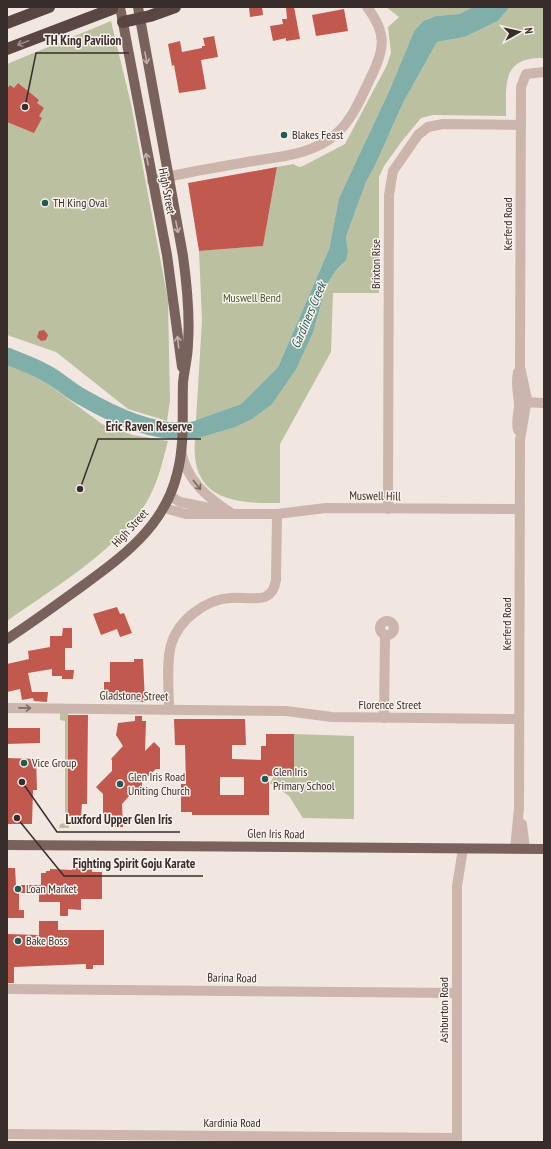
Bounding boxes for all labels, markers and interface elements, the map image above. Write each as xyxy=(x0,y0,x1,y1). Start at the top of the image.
north arrow xyxy=(499,12,539,52)
text: N xyxy=(522,27,536,35)
callout: TH King Pavilion xyxy=(36,28,129,53)
text: TH King Pavilion xyxy=(45,32,122,49)
one-way arrow xyxy=(18,39,30,47)
one-way arrow xyxy=(143,51,151,64)
place label: Blakes Feast xyxy=(292,127,344,142)
marker: Blakes Feast xyxy=(279,130,289,140)
one-way arrow xyxy=(143,152,151,165)
street label: High Street xyxy=(156,166,179,216)
place label: TH King Oval xyxy=(53,195,108,210)
street label: Kerferd Road xyxy=(500,197,515,251)
marker: TH King Oval xyxy=(40,198,50,208)
one-way arrow xyxy=(173,220,181,233)
street label: Brixton Rise xyxy=(368,239,383,289)
water label: Gardiners Creek xyxy=(287,278,331,351)
park label: Muswell Bend xyxy=(223,290,281,305)
one-way arrow xyxy=(175,336,182,349)
callout: Eric Raven Reserve xyxy=(98,414,201,439)
text: Eric Raven Reserve xyxy=(106,418,193,435)
one-way arrow xyxy=(193,480,202,491)
street label: Muswell Hill xyxy=(349,488,401,503)
street label: High Street xyxy=(108,505,152,550)
street label: Kerferd Road xyxy=(499,597,514,651)
street label: Gladstone Street xyxy=(100,687,169,704)
street label: Florence Street xyxy=(359,697,422,712)
one-way arrow xyxy=(18,704,31,712)
place label: Vice Group xyxy=(31,755,77,770)
marker: Vice Group xyxy=(19,758,29,768)
place label: Glen Iris Primary School xyxy=(273,764,335,793)
place label: Glen Iris Road Uniting Church xyxy=(128,769,190,798)
marker: Glen Iris Primary School xyxy=(260,774,270,784)
marker: Glen Iris Road Uniting Church xyxy=(115,779,125,789)
callout: Luxford Upper Glen Iris xyxy=(57,807,180,832)
text: Luxford Upper Glen Iris xyxy=(66,811,173,828)
street label: Glen Iris Road xyxy=(247,826,305,841)
callout: Fighting Spirit Goju Karate xyxy=(64,851,203,876)
text: Fighting Spirit Goju Karate xyxy=(73,855,196,872)
place label: Loan Market xyxy=(26,881,77,896)
marker: Loan Market xyxy=(13,884,23,894)
place label: Bake Boss xyxy=(26,933,67,948)
marker: Bake Boss xyxy=(13,936,23,946)
street label: Barina Road xyxy=(207,970,257,985)
street label: Ashburton Road xyxy=(436,977,451,1043)
street label: Kardinia Road xyxy=(203,1115,261,1130)

